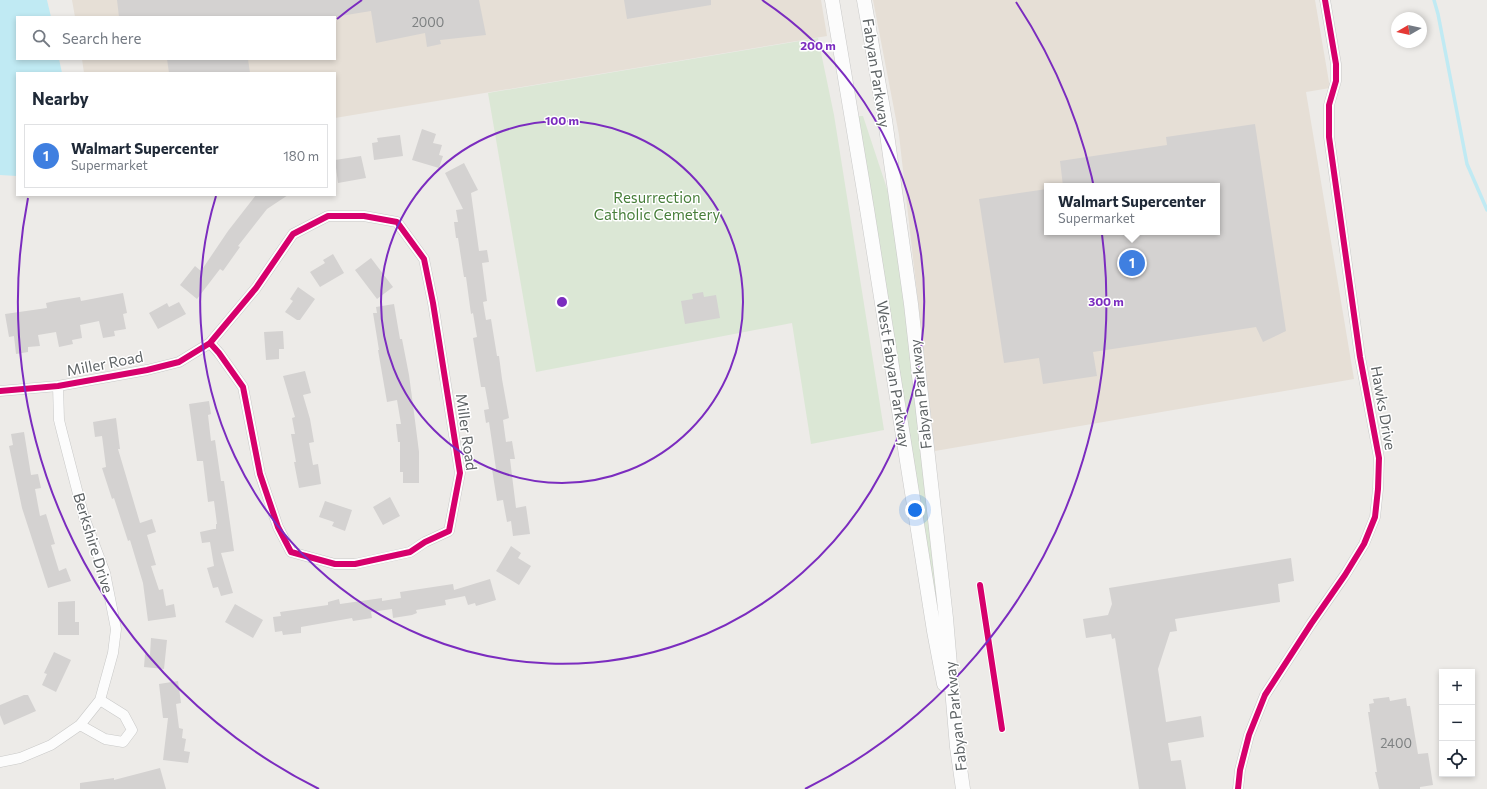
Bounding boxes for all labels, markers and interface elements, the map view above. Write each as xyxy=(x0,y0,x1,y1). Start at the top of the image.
north arrow xyxy=(1391,12,1427,48)
house number: 2000 xyxy=(412,14,444,30)
search box xyxy=(16,16,336,60)
street label: Fabyan Parkway xyxy=(859,17,895,129)
icon: search xyxy=(30,27,52,49)
text: Search here xyxy=(62,29,141,47)
text: 200 m xyxy=(800,38,836,52)
text: Nearby xyxy=(32,88,89,109)
text: 100 m xyxy=(545,113,579,127)
text: Walmart Supercenter xyxy=(71,139,219,157)
text: 1 xyxy=(43,148,49,164)
text: 180 m xyxy=(283,148,319,164)
text: Supermarket xyxy=(71,157,148,173)
popup xyxy=(1044,183,1220,235)
park label: Resurrection Catholic Cemetery xyxy=(594,188,721,223)
text: Walmart Supercenter xyxy=(1058,192,1206,210)
text: Supermarket xyxy=(1058,210,1135,226)
pin: 1 xyxy=(1119,248,1145,278)
text: 300 m xyxy=(1088,294,1124,308)
centre of rings xyxy=(555,295,569,309)
street label: West Fabyan Parkway xyxy=(873,299,915,449)
street label: Fabyan Parkway xyxy=(905,338,935,450)
street label: Miller Road xyxy=(65,347,145,379)
street label: Hawks Drive xyxy=(1368,364,1400,451)
street label: Miller Road xyxy=(453,392,481,472)
street label: Berkshire Drive xyxy=(70,490,118,595)
your location xyxy=(905,500,925,520)
street label: Fabyan Parkway xyxy=(940,660,970,772)
map controls xyxy=(1439,669,1475,777)
button: + xyxy=(1439,669,1475,705)
button: − xyxy=(1439,705,1475,741)
house number: 2400 xyxy=(1380,735,1412,751)
button: locate xyxy=(1439,741,1475,777)

